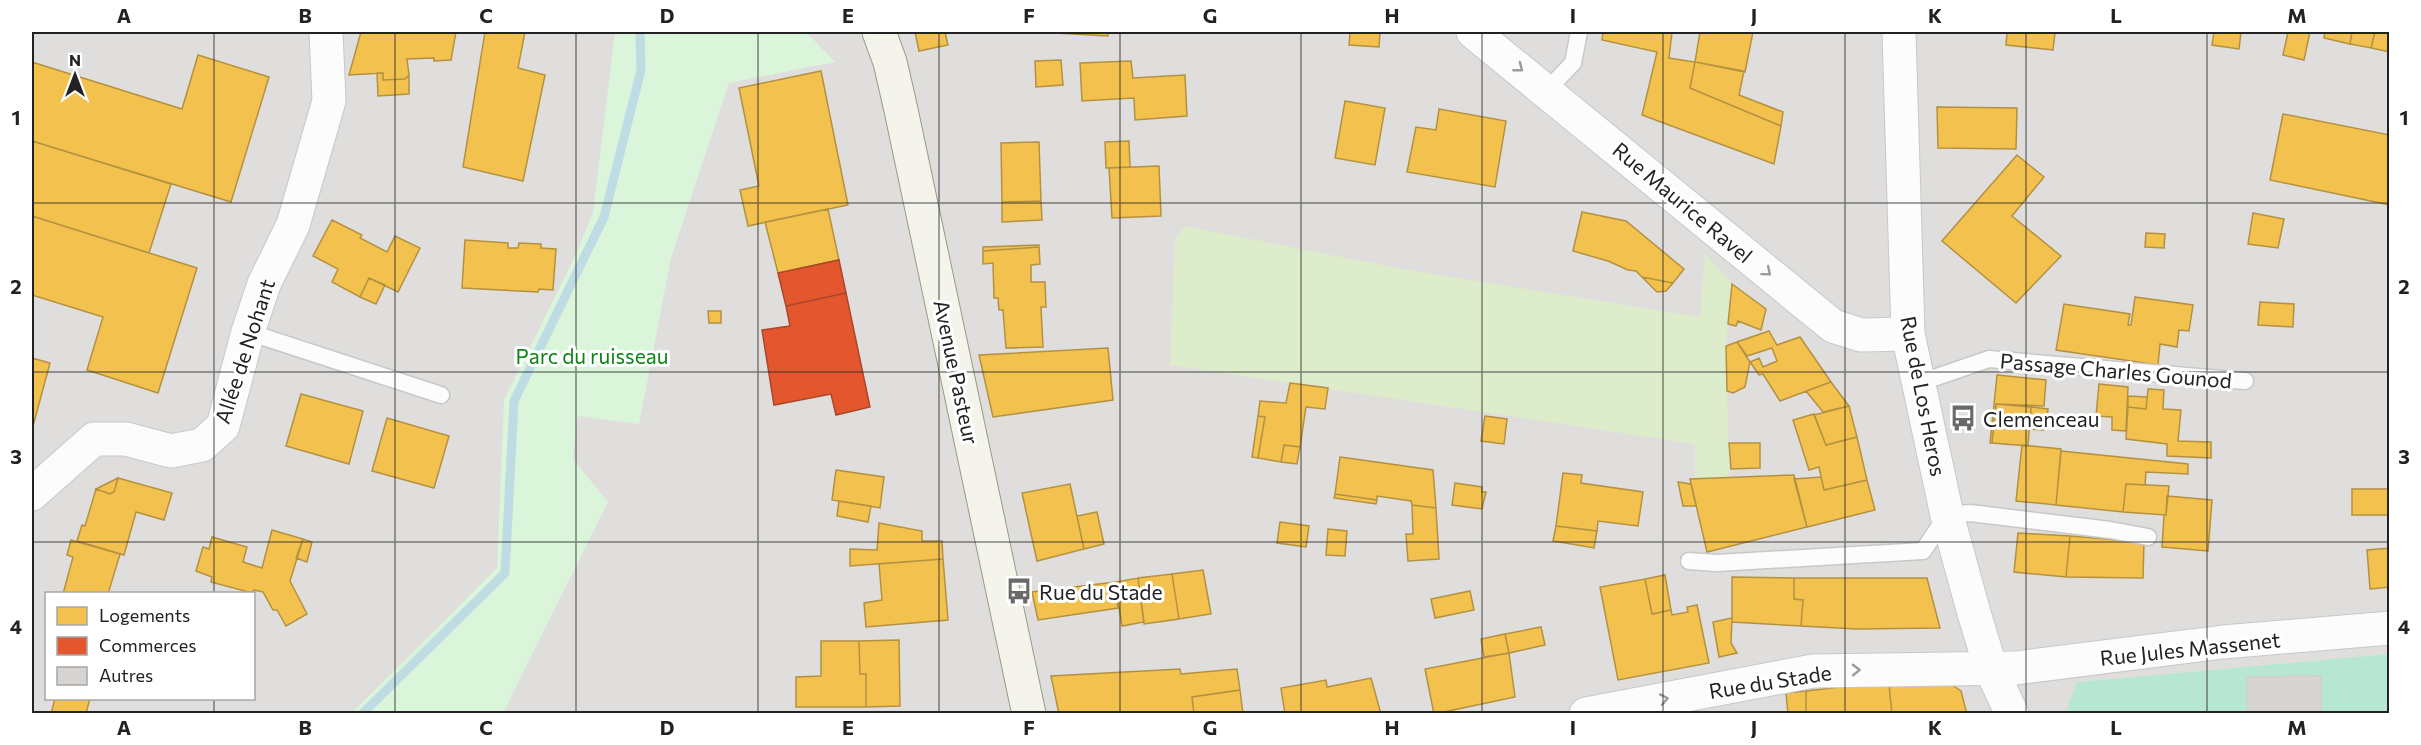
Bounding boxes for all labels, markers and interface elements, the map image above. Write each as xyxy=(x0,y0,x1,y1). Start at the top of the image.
text: A xyxy=(117,3,131,27)
text: B xyxy=(298,3,312,27)
text: C xyxy=(479,3,493,27)
text: D xyxy=(660,3,674,27)
text: E xyxy=(842,3,854,27)
text: F xyxy=(1023,3,1035,27)
text: G xyxy=(1203,3,1217,27)
text: H xyxy=(1385,3,1400,27)
text: I xyxy=(1570,3,1576,27)
text: J xyxy=(1751,3,1757,27)
text: K xyxy=(1928,3,1942,27)
text: L xyxy=(2110,3,2122,27)
text: M xyxy=(2287,3,2307,27)
north arrow xyxy=(45,45,105,105)
text: N xyxy=(69,50,81,69)
one-way arrow xyxy=(1512,60,1523,71)
text: 1 xyxy=(11,105,21,129)
text: 1 xyxy=(2399,105,2409,129)
street label: Rue Maurice Ravel xyxy=(1608,136,1758,268)
one-way arrow xyxy=(1760,264,1771,275)
text: 2 xyxy=(10,274,22,298)
text: 2 xyxy=(2398,274,2410,298)
street label: Allée de Nohant xyxy=(209,276,279,426)
street label: Avenue Pasteur xyxy=(929,297,985,447)
street label: Rue de Los Heros xyxy=(1896,314,1952,478)
park label: Parc du ruisseau xyxy=(516,343,668,368)
street label: Passage Charles Gounod xyxy=(1999,347,2233,393)
bus stop icon: Clemenceau xyxy=(1948,403,1978,433)
place label: Clemenceau xyxy=(1983,406,2099,431)
text: 3 xyxy=(10,444,22,468)
text: 3 xyxy=(2398,444,2410,468)
bus stop icon: Rue du Stade xyxy=(1004,576,1034,606)
place label: Rue du Stade xyxy=(1039,579,1163,604)
legend xyxy=(45,592,255,700)
text: Logements xyxy=(99,604,190,626)
text: 4 xyxy=(10,614,22,638)
text: 4 xyxy=(2398,614,2410,638)
street label: Rue Jules Massenet xyxy=(2099,626,2281,670)
text: Commerces xyxy=(99,634,196,656)
street label: Rue du Stade xyxy=(1707,659,1833,703)
text: Autres xyxy=(99,664,153,686)
one-way arrow xyxy=(1852,664,1861,677)
one-way arrow xyxy=(1659,693,1669,706)
text: A xyxy=(117,715,131,739)
text: B xyxy=(298,715,312,739)
text: C xyxy=(479,715,493,739)
text: D xyxy=(660,715,674,739)
text: E xyxy=(842,715,854,739)
text: F xyxy=(1023,715,1035,739)
text: G xyxy=(1203,715,1217,739)
text: H xyxy=(1385,715,1400,739)
text: I xyxy=(1570,715,1576,739)
text: J xyxy=(1751,715,1757,739)
text: K xyxy=(1928,715,1942,739)
text: L xyxy=(2110,715,2122,739)
text: M xyxy=(2287,715,2307,739)

